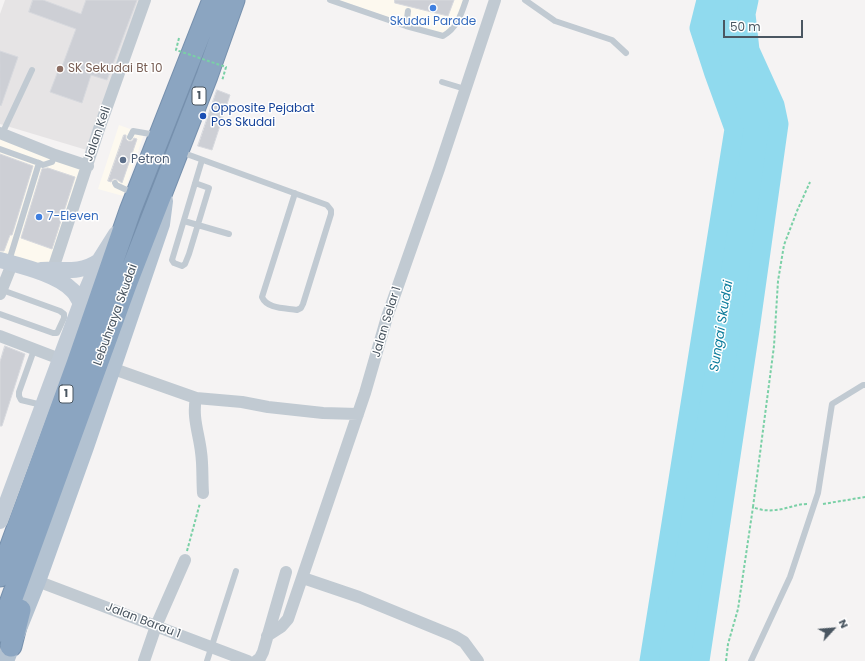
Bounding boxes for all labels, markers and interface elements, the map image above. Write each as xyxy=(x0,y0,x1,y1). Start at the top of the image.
marker: Skudai Parade xyxy=(428,3,438,13)
scale bar xyxy=(725,12,805,38)
place label: Skudai Parade xyxy=(390,15,476,29)
text: 50 m xyxy=(730,18,761,35)
place label: SK Sekudai Bt 10 xyxy=(68,62,162,76)
marker: SK Sekudai Bt 10 xyxy=(55,64,65,74)
road number: 1 xyxy=(192,87,206,105)
place label: Opposite Pejabat Pos Skudai xyxy=(211,102,315,130)
street label: Jalan Keli xyxy=(82,105,114,163)
marker: Opposite Pejabat Pos Skudai xyxy=(198,111,208,121)
place label: Petron xyxy=(131,153,170,167)
marker: Petron xyxy=(118,155,128,165)
place label: 7-Eleven xyxy=(47,210,99,224)
marker: 7-Eleven xyxy=(34,212,44,222)
street label: Lebuhraya Skudai xyxy=(91,262,141,368)
water label: Sungai Skudai xyxy=(707,279,737,373)
street label: Jalan Selar 1 xyxy=(369,285,405,359)
road number: 1 xyxy=(59,385,73,403)
street label: Jalan Barau 1 xyxy=(103,600,183,642)
north arrow xyxy=(813,609,853,649)
text: N xyxy=(835,617,853,631)

